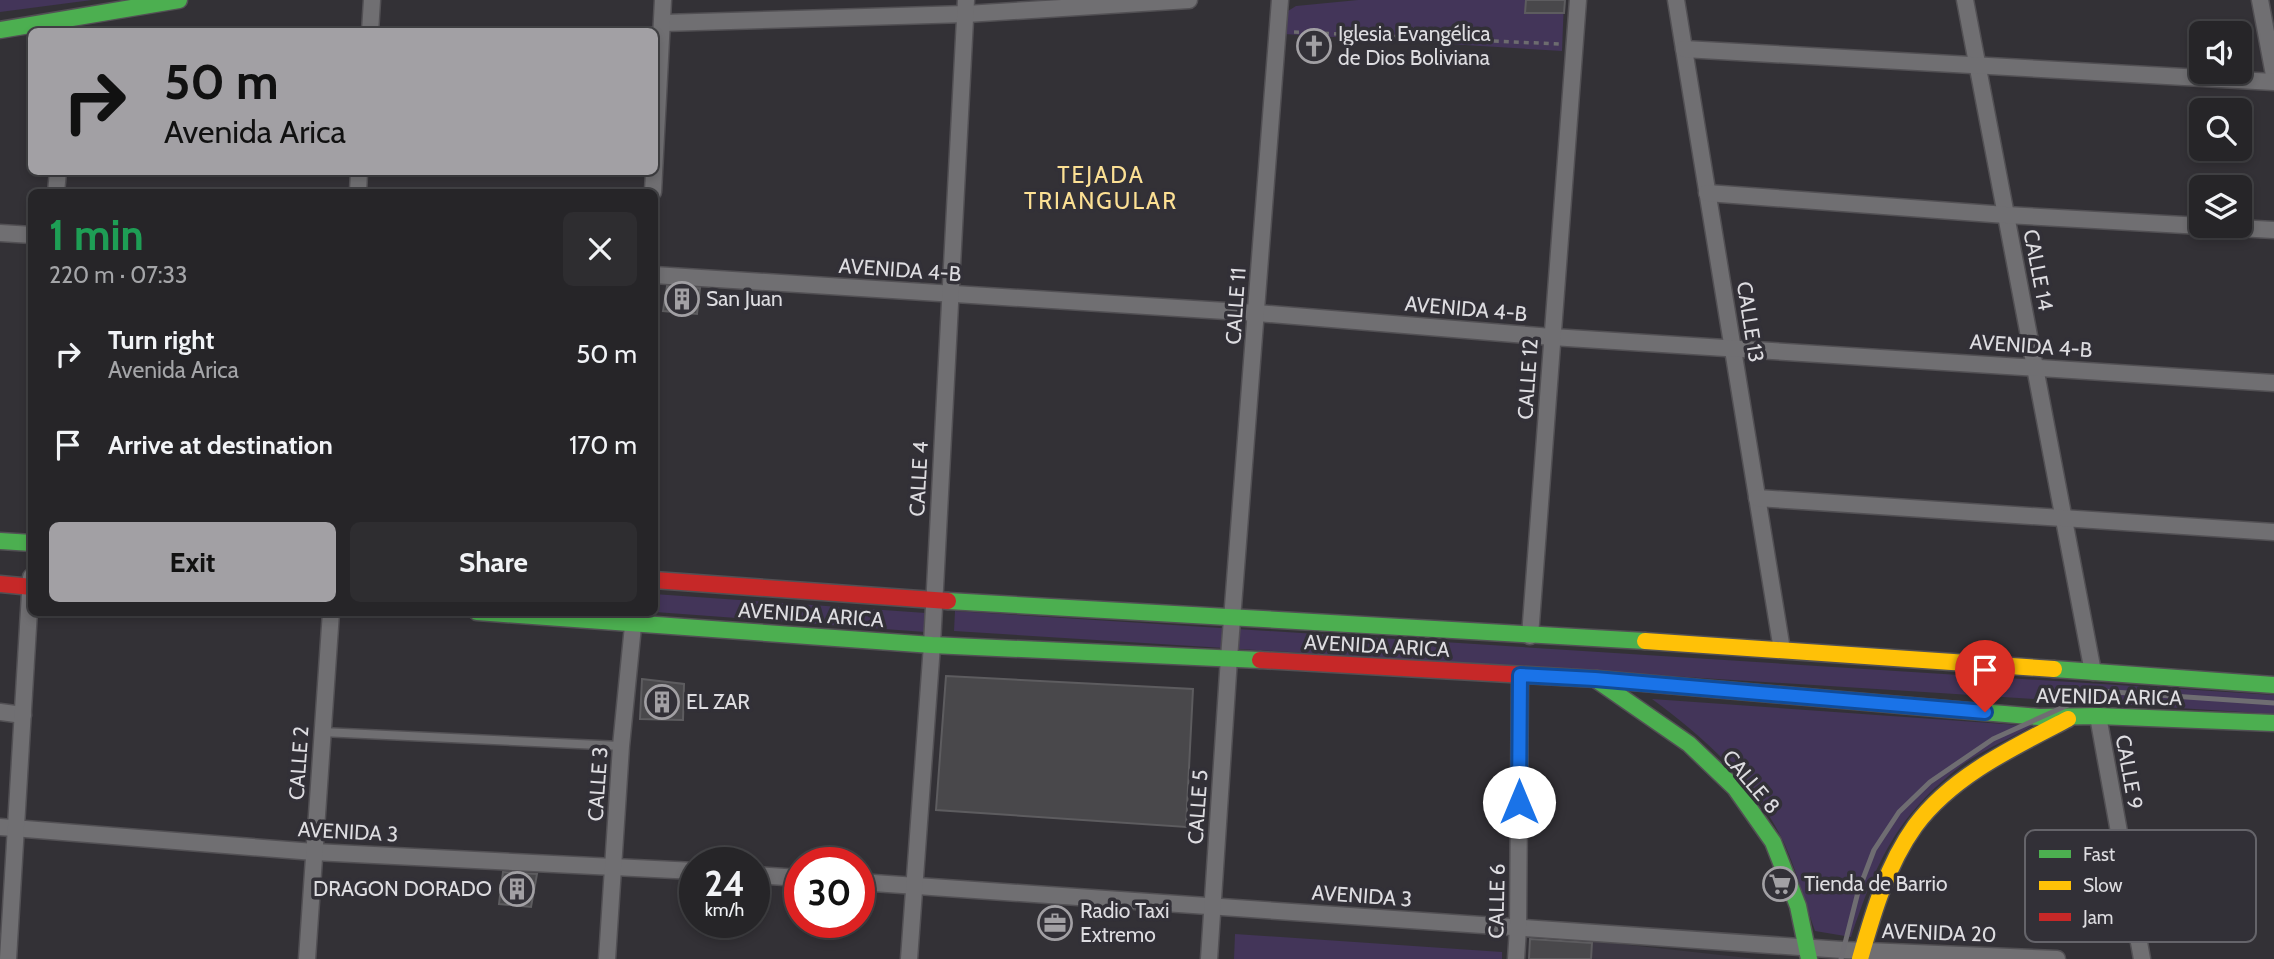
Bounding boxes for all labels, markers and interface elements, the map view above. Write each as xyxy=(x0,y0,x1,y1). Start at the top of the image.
place label: Iglesia Evangélica de Dios Boliviana xyxy=(1338,21,1491,70)
map controls xyxy=(2189,21,2252,238)
button: sound xyxy=(2189,21,2252,84)
church icon: Iglesia Evangélica de Dios Boliviana xyxy=(1295,27,1333,65)
text: 50 m xyxy=(164,52,279,111)
icon: right xyxy=(49,56,140,147)
button: search xyxy=(2189,98,2252,161)
text: Avenida Arica xyxy=(164,112,346,151)
district label: TEJADA TRIANGULAR xyxy=(1024,161,1178,215)
button: layers xyxy=(2189,175,2252,238)
text: 1 min xyxy=(49,209,144,261)
button: close xyxy=(563,212,637,286)
street label: CALLE 14 xyxy=(2018,227,2059,313)
street label: AVENIDA 4-B xyxy=(838,253,962,286)
text: 220 m · 07:33 xyxy=(49,261,187,289)
street label: CALLE 11 xyxy=(1220,267,1251,345)
building icon: San Juan xyxy=(663,280,701,318)
street label: CALLE 13 xyxy=(1732,280,1769,364)
place label: San Juan xyxy=(706,286,783,311)
street label: AVENIDA 4-B xyxy=(1404,291,1528,326)
text: Turn right xyxy=(108,324,214,356)
street label: AVENIDA 4-B xyxy=(1969,329,2093,362)
icon: right xyxy=(49,335,87,373)
text: 50 m xyxy=(576,338,637,370)
street label: CALLE 12 xyxy=(1512,338,1543,420)
text: Avenida Arica xyxy=(108,356,239,384)
icon: arrive xyxy=(49,426,87,464)
text: Arrive at destination xyxy=(108,429,333,461)
text: 170 m xyxy=(569,429,637,461)
street label: CALLE 4 xyxy=(904,441,933,517)
button: Exit xyxy=(49,522,336,602)
button: Share xyxy=(350,522,637,602)
street label: AVENIDA ARICA xyxy=(737,597,885,632)
street label: AVENIDA ARICA xyxy=(1303,629,1451,662)
pin xyxy=(1955,640,2015,712)
icon: arrive xyxy=(1966,651,2004,689)
building icon: EL ZAR xyxy=(643,683,681,721)
street label: AVENIDA ARICA xyxy=(2036,683,2182,710)
place label: EL ZAR xyxy=(686,689,750,714)
street label: CALLE 2 xyxy=(283,725,314,801)
street label: CALLE 9 xyxy=(2111,733,2148,811)
street label: CALLE 8 xyxy=(1717,745,1785,819)
street label: CALLE 3 xyxy=(582,746,613,822)
position arrow xyxy=(1482,765,1556,839)
street label: CALLE 5 xyxy=(1182,769,1213,845)
street label: AVENIDA 3 xyxy=(297,816,399,847)
legend xyxy=(2025,830,2256,942)
text: Fast xyxy=(2083,843,2116,866)
speed limit sign: 30 xyxy=(784,847,875,938)
text: 24 xyxy=(704,862,745,905)
street label: CALLE 6 xyxy=(1483,863,1510,939)
supermarket icon: Tienda de Barrio xyxy=(1761,865,1799,903)
building icon: DRAGON DORADO xyxy=(498,870,536,908)
place label: Tienda de Barrio xyxy=(1804,871,1947,896)
text: Slow xyxy=(2083,874,2123,897)
place label: DRAGON DORADO xyxy=(313,876,492,901)
street label: AVENIDA 3 xyxy=(1311,880,1413,911)
place label: Radio Taxi Extremo xyxy=(1080,898,1169,947)
text: km/h xyxy=(705,899,744,921)
office icon: Radio Taxi Extremo xyxy=(1036,904,1074,942)
text: Jam xyxy=(2082,906,2113,929)
street label: AVENIDA 20 xyxy=(1881,918,1997,947)

